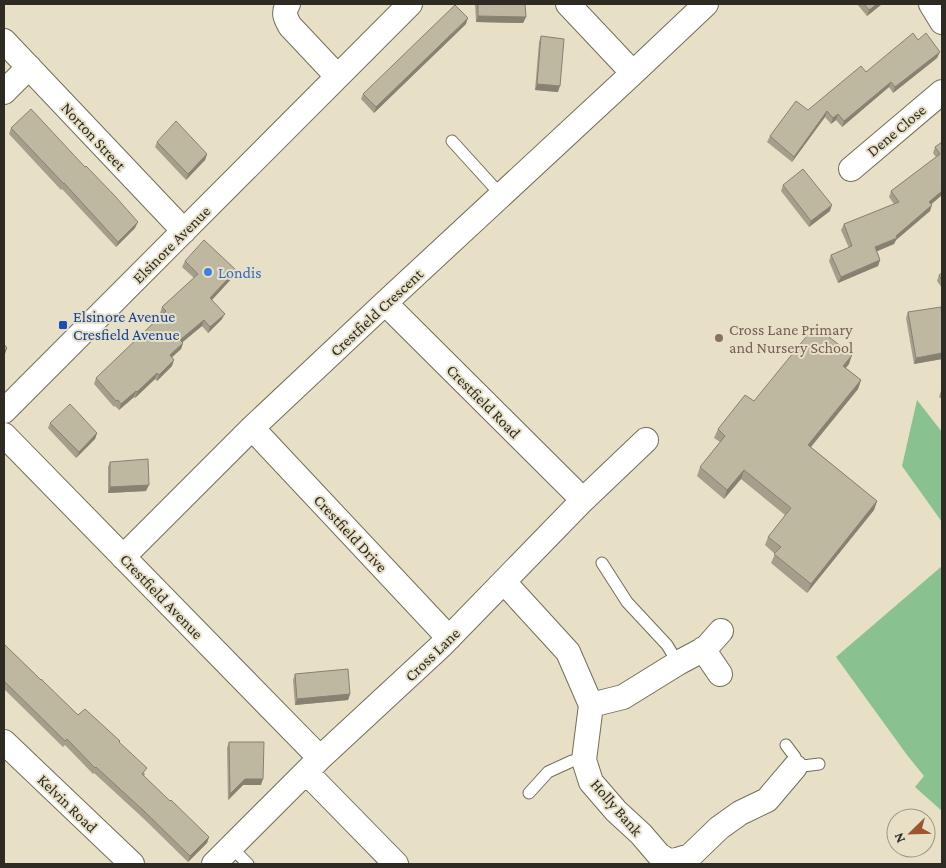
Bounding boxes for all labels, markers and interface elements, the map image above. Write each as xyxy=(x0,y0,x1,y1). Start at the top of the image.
street label: Norton Street xyxy=(58,99,130,174)
street label: Dene Close xyxy=(864,101,929,160)
street label: Elsinore Avenue xyxy=(129,202,214,287)
place label: Londis xyxy=(218,264,261,281)
street label: Crestfield Crescent xyxy=(327,265,427,360)
marker: Londis xyxy=(202,266,214,278)
place label: Elsinore Avenue Cresfield Avenue xyxy=(73,308,179,343)
marker: Elsinore Avenue Cresfield Avenue xyxy=(57,319,69,331)
place label: Cross Lane Primary and Nursery School xyxy=(729,321,853,357)
marker: Cross Lane Primary and Nursery School xyxy=(713,332,725,344)
street label: Crestfield Road xyxy=(443,361,524,442)
street label: Crestfield Drive xyxy=(311,491,391,575)
street label: Crestfield Avenue xyxy=(117,550,207,642)
street label: Cross Lane xyxy=(402,624,463,685)
street label: Kelvin Road xyxy=(34,771,101,836)
street label: Holly Bank xyxy=(587,775,646,840)
north arrow xyxy=(886,808,936,858)
text: N xyxy=(890,830,908,846)

